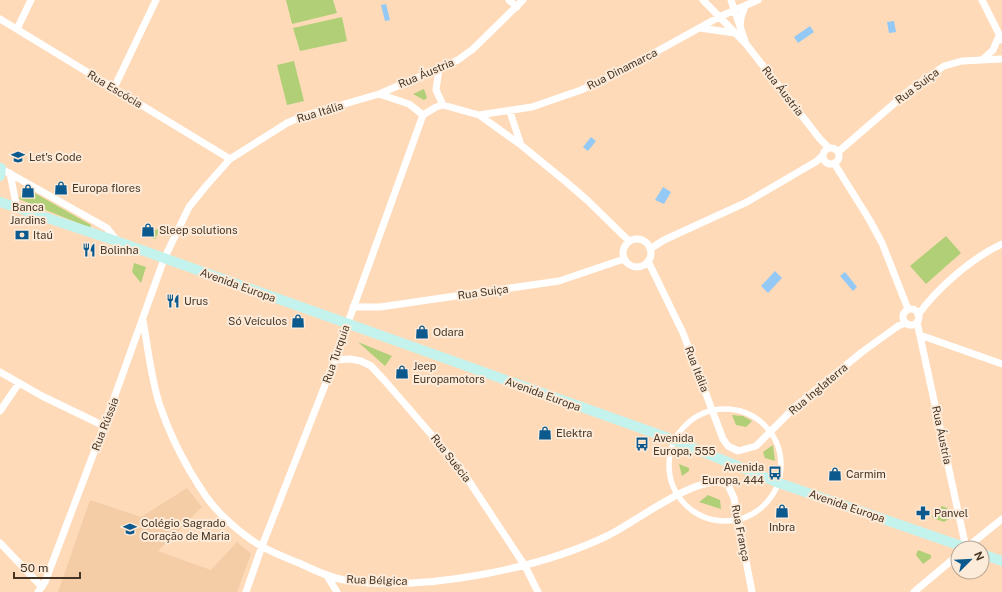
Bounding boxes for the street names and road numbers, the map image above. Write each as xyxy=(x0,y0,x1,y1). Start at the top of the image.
street label: Rua Dinamarca xyxy=(585,46,659,92)
street label: Rua Áustria xyxy=(396,55,456,90)
street label: Rua Áustria xyxy=(760,63,807,118)
street label: Rua Suiça xyxy=(893,66,942,107)
street label: Rua Escócia xyxy=(85,68,145,110)
street label: Rua Itália xyxy=(295,99,345,125)
street label: Avenida Europa xyxy=(199,266,277,304)
street label: Rua Suiça xyxy=(457,283,509,302)
street label: Rua Turquia xyxy=(320,323,352,385)
street label: Rua Itália xyxy=(683,344,711,394)
street label: Rua Inglaterra xyxy=(786,361,850,417)
street label: Avenida Europa xyxy=(504,375,582,413)
street label: Rua Rússia xyxy=(89,396,121,452)
street label: Rua Áustria xyxy=(930,404,955,465)
street label: Rua Suécia xyxy=(429,432,473,484)
street label: Avenida Europa xyxy=(807,487,887,525)
street label: Rua França xyxy=(729,504,752,563)
street label: Rua Bélgica xyxy=(346,573,408,587)

